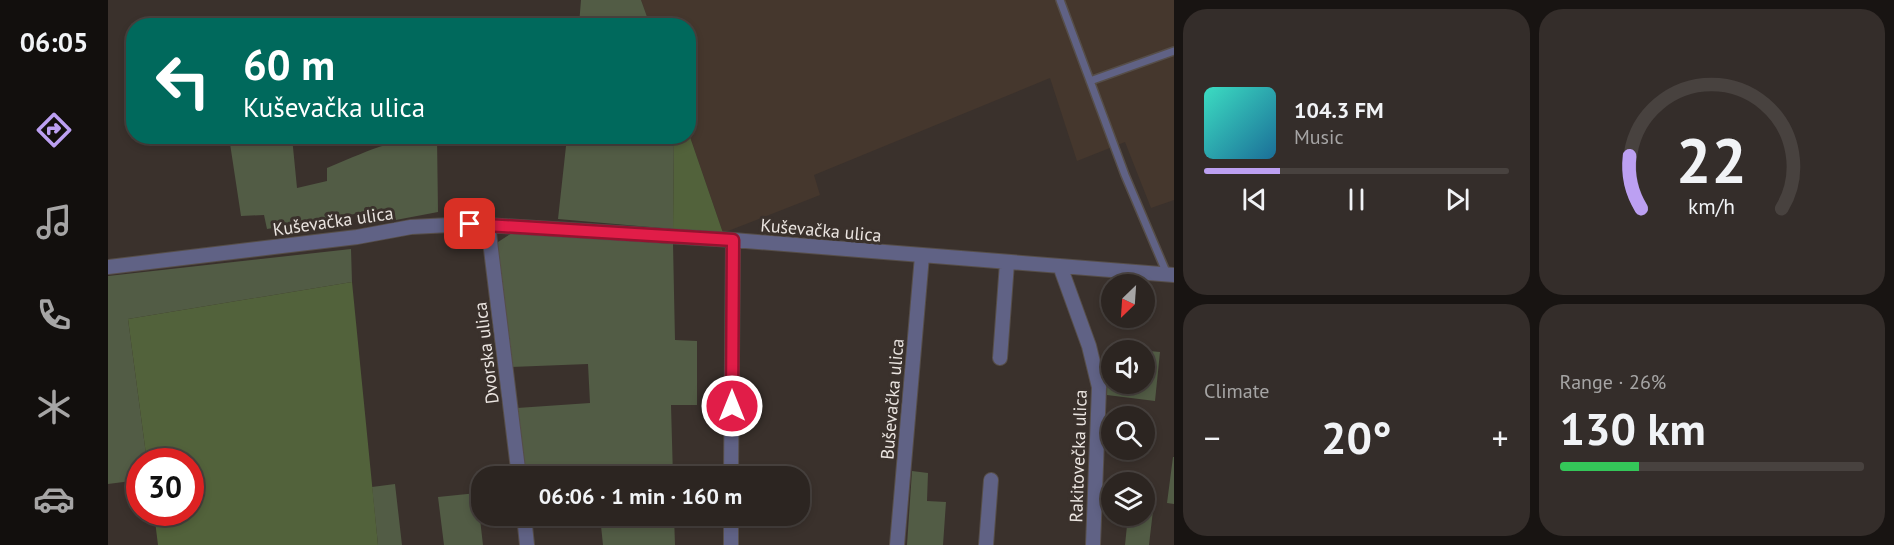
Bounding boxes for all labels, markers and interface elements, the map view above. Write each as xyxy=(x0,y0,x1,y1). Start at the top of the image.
text: 06:05 xyxy=(20,25,88,59)
text: 60 m xyxy=(243,37,335,92)
icon: left xyxy=(144,42,222,120)
text: Kuševačka ulica xyxy=(243,90,425,124)
text: 104.3 FM xyxy=(1294,96,1384,124)
icon: directions xyxy=(33,109,75,151)
text: 22 xyxy=(1676,119,1747,200)
text: Music xyxy=(1294,124,1343,150)
icon: previous xyxy=(1238,183,1271,216)
icon: pause xyxy=(1340,183,1373,216)
icon: next xyxy=(1441,183,1474,216)
text: km/h xyxy=(1688,192,1735,220)
pin xyxy=(444,198,495,249)
icon: music xyxy=(33,201,75,243)
street label: Kuševačka ulica xyxy=(271,201,395,241)
icon: arrive xyxy=(453,207,486,240)
street label: Kuševačka ulica xyxy=(760,213,882,247)
north arrow xyxy=(1101,274,1155,328)
map controls xyxy=(1101,274,1155,526)
icon: phone xyxy=(33,294,75,336)
street label: Dvorska ulica xyxy=(468,301,504,405)
street label: Buševačka ulica xyxy=(875,338,909,460)
button: sound xyxy=(1101,340,1155,394)
text: Range · 26% xyxy=(1560,369,1666,395)
position arrow xyxy=(700,374,764,438)
text: Climate xyxy=(1204,378,1270,404)
icon: climate xyxy=(33,386,75,428)
street label: Rakitovečka ulica xyxy=(1064,389,1092,523)
text: 130 km xyxy=(1560,399,1706,457)
button: search xyxy=(1101,406,1155,460)
text: 20° xyxy=(1321,408,1392,466)
text: − xyxy=(1204,416,1221,459)
text: + xyxy=(1492,416,1508,459)
speed limit sign: 30 xyxy=(126,448,204,526)
button: layers xyxy=(1101,472,1155,526)
icon: car xyxy=(33,478,75,520)
text: 06:06 · 1 min · 160 m xyxy=(539,482,742,510)

